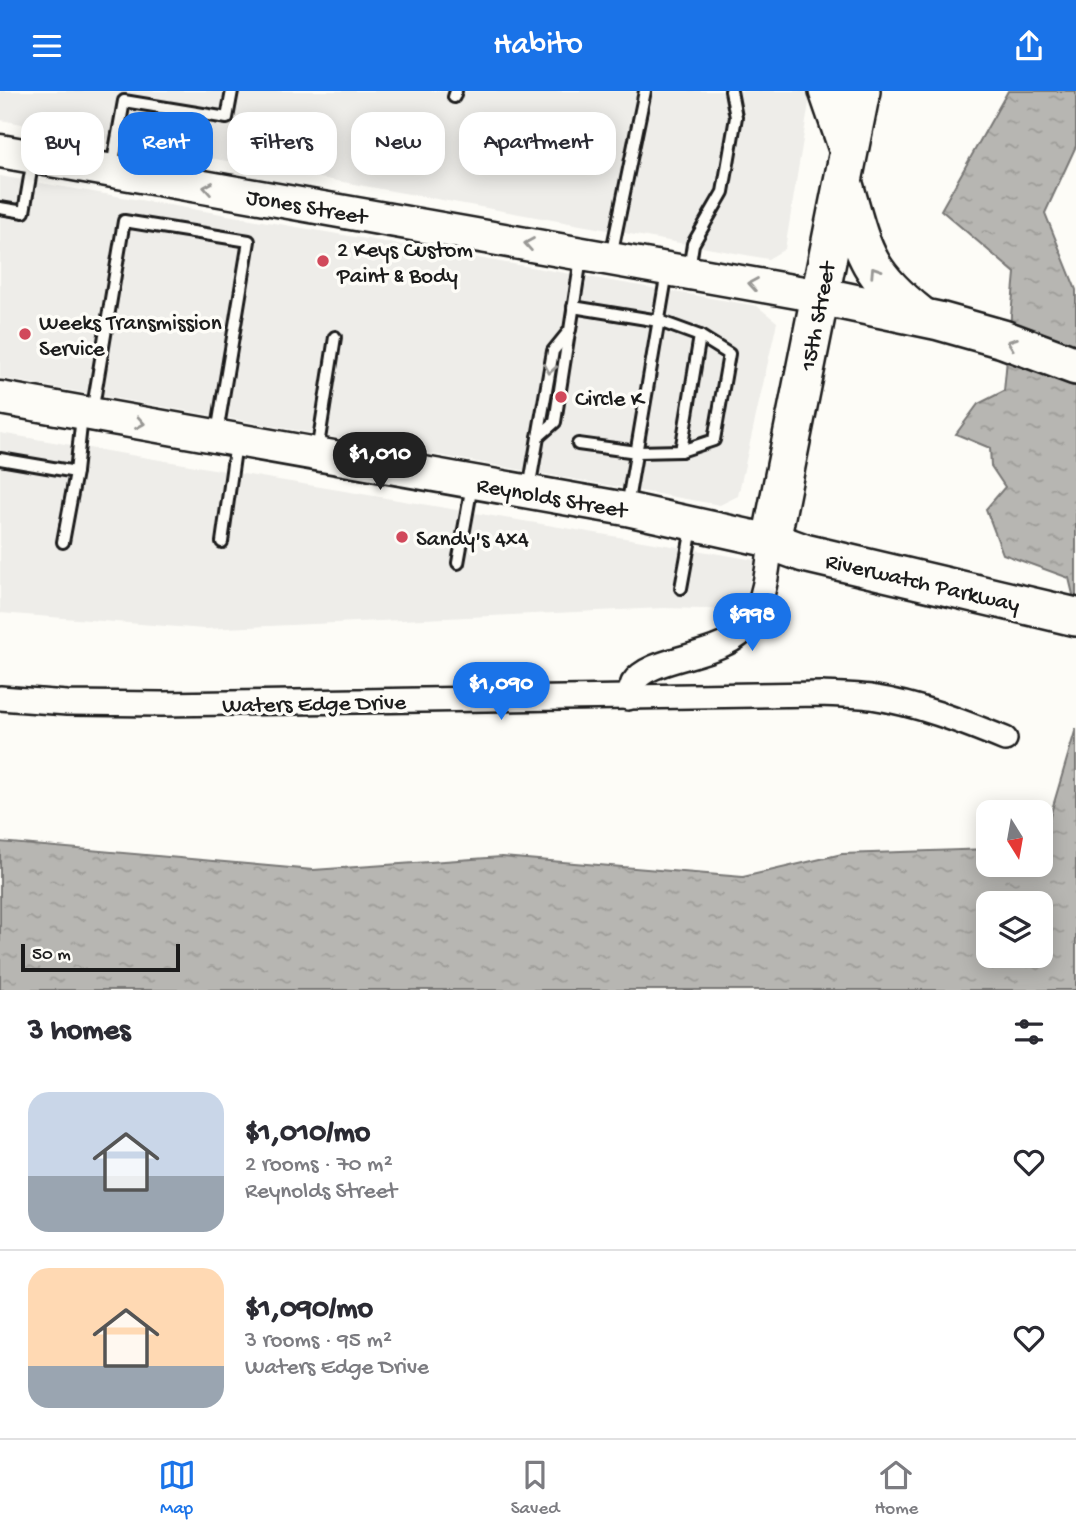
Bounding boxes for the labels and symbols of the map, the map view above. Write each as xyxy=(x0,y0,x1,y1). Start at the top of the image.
one-way arrow xyxy=(202,181,214,196)
street label: Jones Street xyxy=(244,185,370,233)
one-way arrow xyxy=(523,237,535,252)
place label: 2 Keys Custom Paint & Body xyxy=(336,238,473,291)
marker: 2 Keys Custom Paint & Body xyxy=(315,253,331,269)
street label: 15th Street xyxy=(796,259,843,374)
one-way arrow xyxy=(870,265,883,278)
one-way arrow xyxy=(747,277,759,292)
place label: Weeks Transmission Service xyxy=(39,311,222,364)
marker: Weeks Transmission Service xyxy=(17,326,33,342)
one-way arrow xyxy=(1006,337,1018,351)
one-way arrow xyxy=(543,363,558,375)
place label: Circle K xyxy=(575,387,646,414)
marker: Circle K xyxy=(553,389,569,405)
one-way arrow xyxy=(134,415,145,430)
pin: $1,010 xyxy=(323,433,437,492)
street label: Reynolds Street xyxy=(474,473,630,526)
place label: Sandy's 4x4 xyxy=(416,527,529,554)
marker: Sandy's 4x4 xyxy=(394,529,410,545)
street label: Riverwatch Parkway xyxy=(822,549,1022,620)
pin: $998 xyxy=(711,594,793,653)
pin: $1,090 xyxy=(444,663,558,722)
street label: Waters Edge Drive xyxy=(222,690,407,721)
north arrow xyxy=(976,800,1054,877)
scale bar xyxy=(21,941,180,973)

